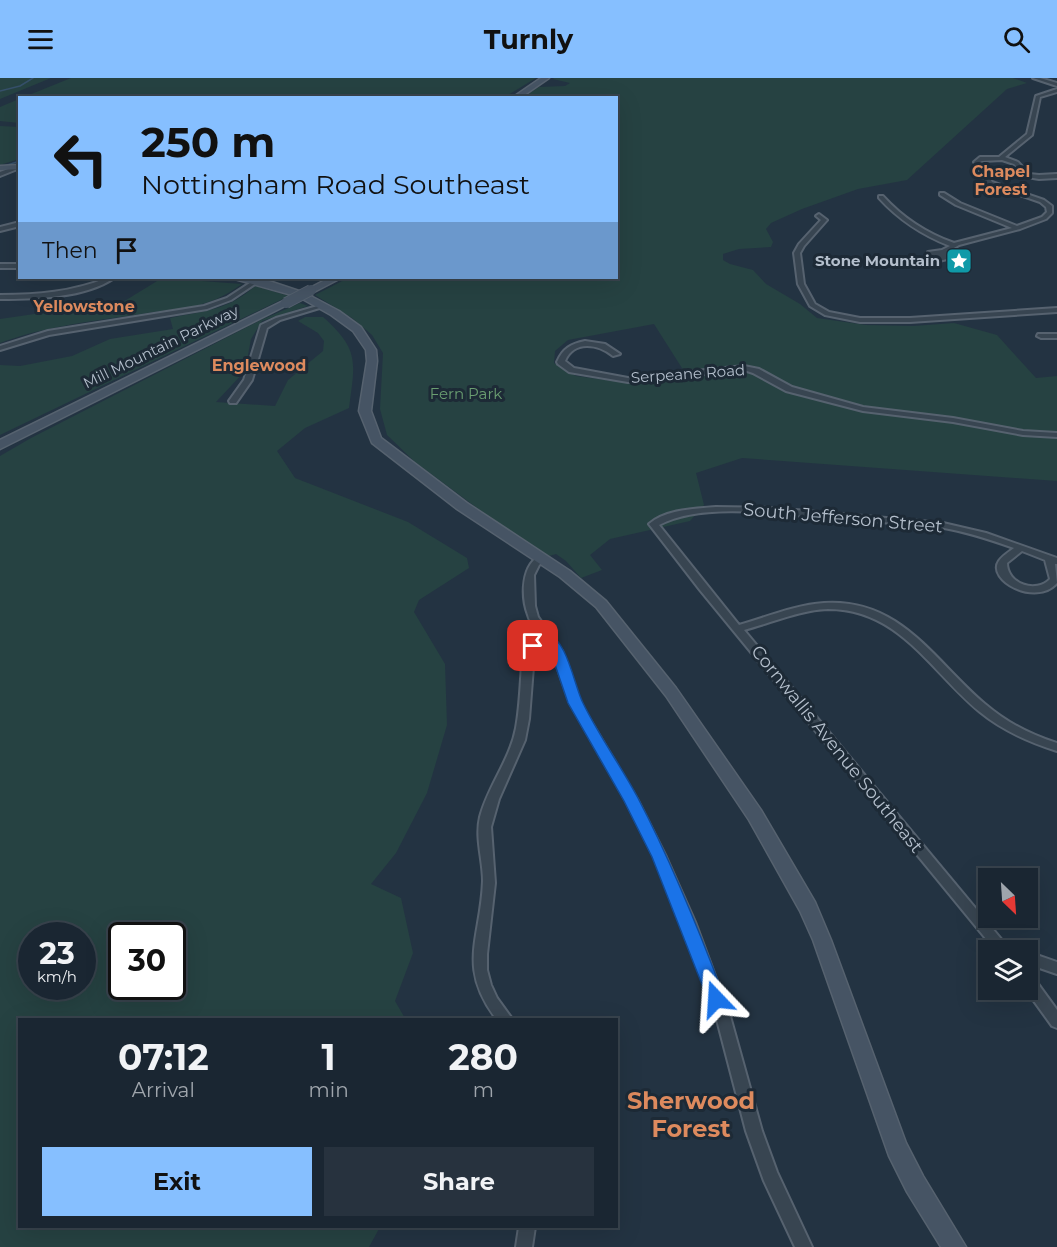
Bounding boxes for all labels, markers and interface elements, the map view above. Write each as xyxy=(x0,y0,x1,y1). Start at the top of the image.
icon: menu xyxy=(24,23,57,56)
text: Turnly xyxy=(484,23,573,56)
icon: search xyxy=(1000,23,1033,56)
text: 250 m xyxy=(141,116,275,168)
icon: left xyxy=(42,120,120,198)
district label: Chapel Forest xyxy=(972,162,1030,199)
text: Nottingham Road Southeast xyxy=(141,168,530,201)
icon: arrive xyxy=(110,234,143,267)
text: Then xyxy=(42,237,98,264)
place icon: Stone Mountain xyxy=(944,246,974,276)
place label: Stone Mountain xyxy=(815,251,940,270)
district label: Yellowstone xyxy=(32,297,135,316)
street label: Mill Mountain Parkway xyxy=(80,300,242,392)
district label: Englewood xyxy=(212,356,306,375)
street label: Serpeane Road xyxy=(630,360,746,387)
park label: Fern Park xyxy=(430,384,502,403)
street label: South Jefferson Street xyxy=(742,498,944,538)
pin xyxy=(507,620,558,671)
icon: arrive xyxy=(516,629,549,662)
street label: Cornwallis Avenue Southeast xyxy=(746,641,928,857)
north arrow xyxy=(978,868,1038,928)
map controls xyxy=(978,868,1038,1000)
speed limit sign: 30 xyxy=(108,922,186,1000)
text: 23 xyxy=(39,935,75,972)
button: layers xyxy=(978,940,1038,1000)
text: km/h xyxy=(37,967,77,986)
position arrow xyxy=(684,967,748,1031)
text: 07:12 xyxy=(118,1035,209,1079)
text: 1 xyxy=(322,1035,336,1079)
text: 280 xyxy=(449,1035,518,1079)
text: Arrival xyxy=(132,1078,195,1102)
text: min xyxy=(309,1078,349,1102)
text: m xyxy=(473,1078,494,1102)
district label: Sherwood Forest xyxy=(627,1086,755,1143)
button: Exit xyxy=(42,1147,312,1216)
button: Share xyxy=(324,1147,594,1216)

